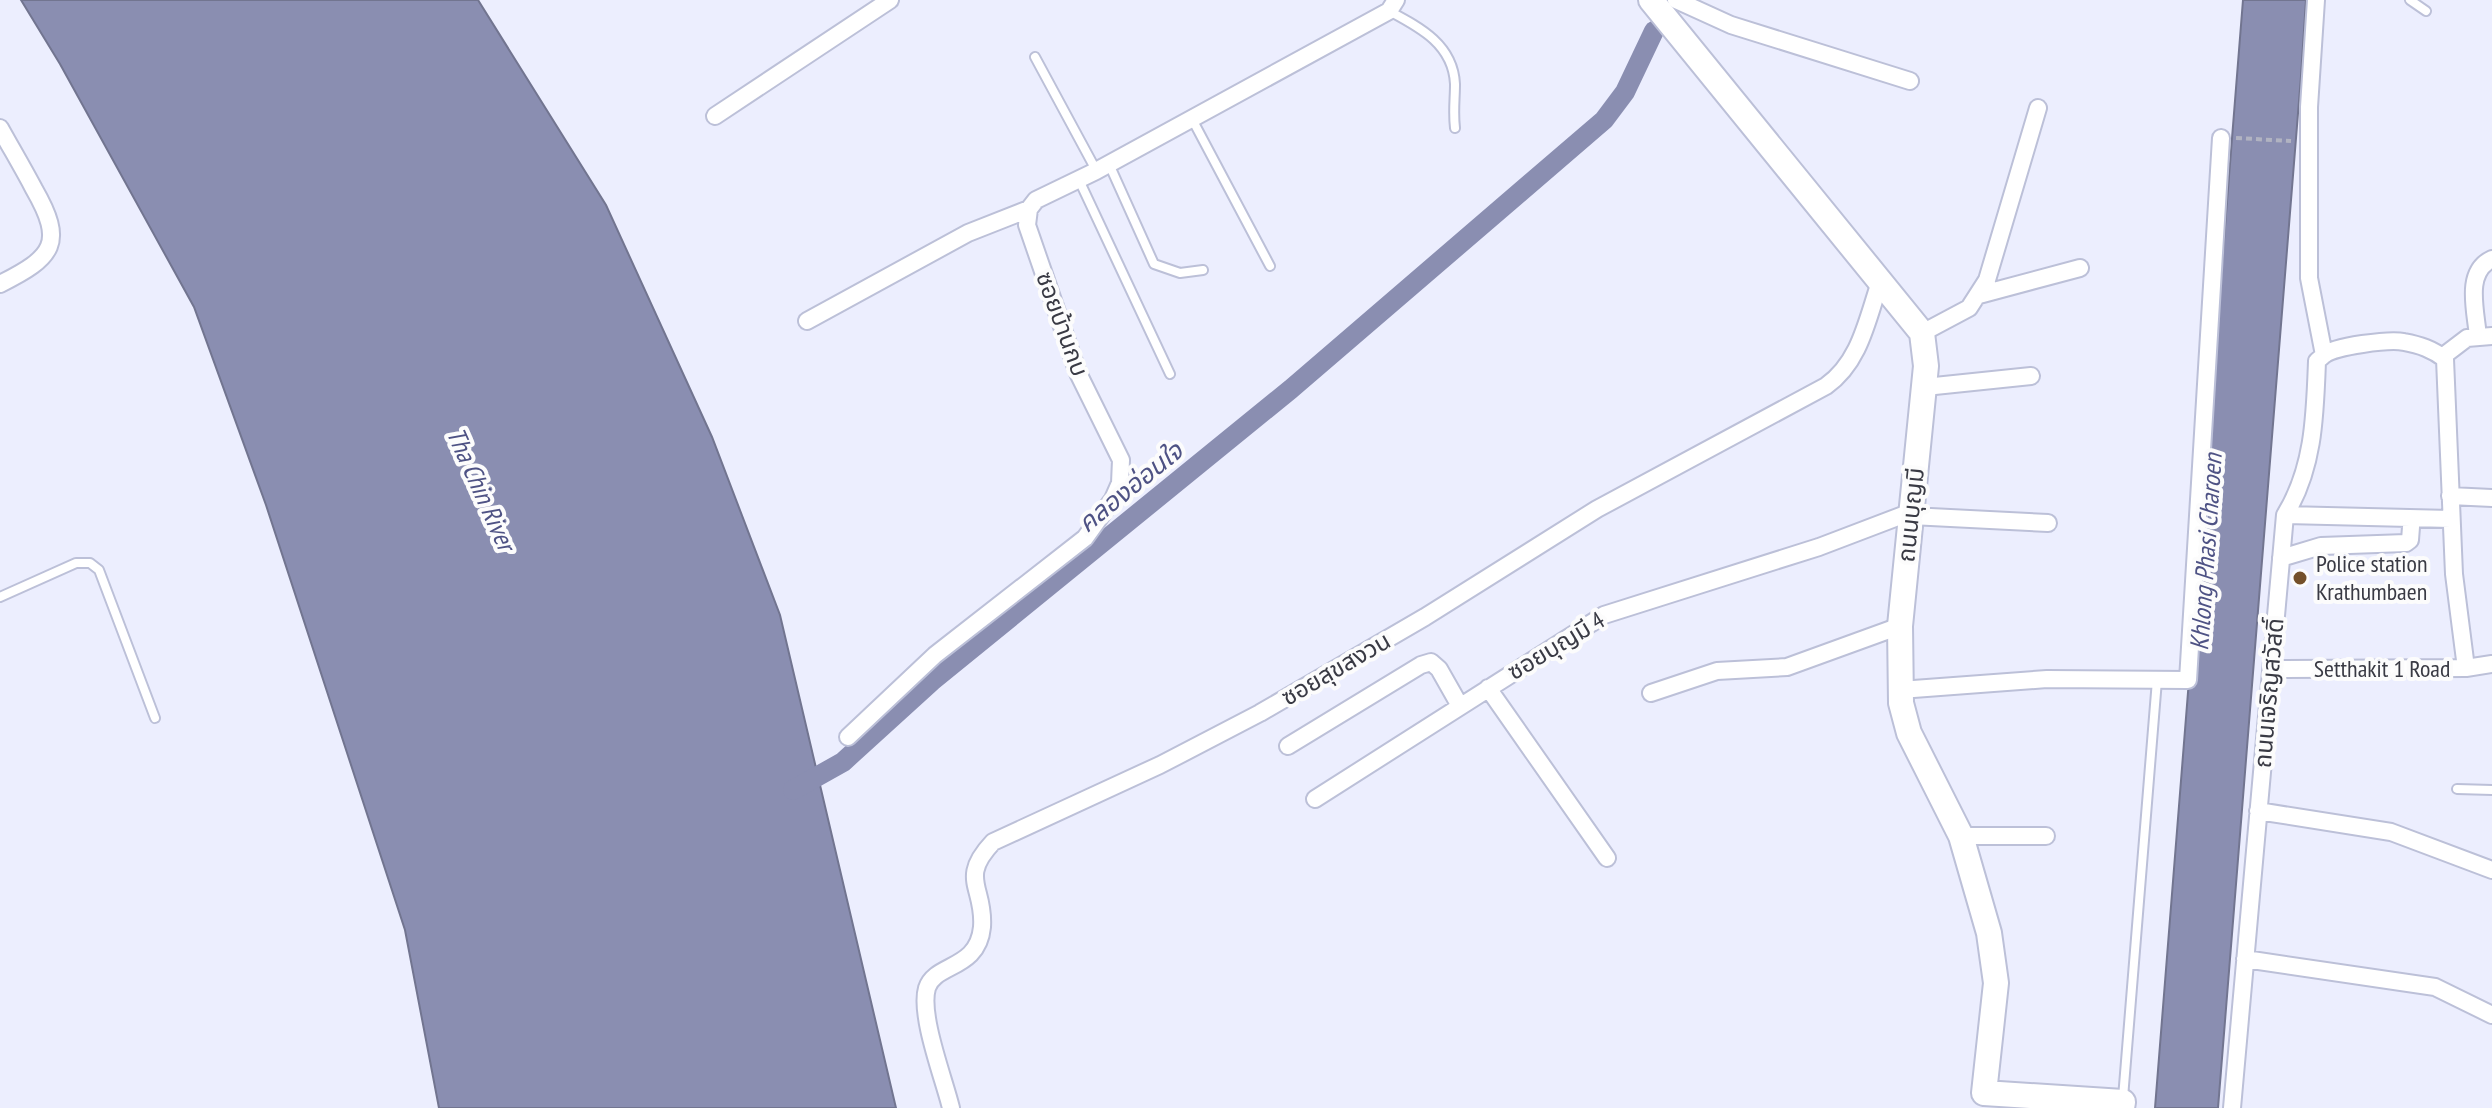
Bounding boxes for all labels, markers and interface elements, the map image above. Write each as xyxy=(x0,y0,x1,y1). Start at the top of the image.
street label: ซอยบ้านกบ xyxy=(1029,267,1096,380)
water label: Tha Chin River xyxy=(440,422,525,559)
water label: คลองอ่อนใจ xyxy=(1070,433,1190,539)
water label: Khlong Phasi Charoen xyxy=(2182,451,2229,652)
street label: ถนนบุญมี xyxy=(1890,466,1931,564)
place label: Police station Krathumbaen xyxy=(2316,548,2427,607)
marker: Police station Krathumbaen xyxy=(2291,569,2309,587)
street label: ซอยบุญมี 4 xyxy=(1501,604,1610,687)
street label: ถนนเจริญสวัสดิ์ xyxy=(2246,617,2291,769)
street label: ซอยสุขสงวน xyxy=(1275,625,1396,712)
street label: Setthakit 1 Road xyxy=(2314,653,2450,684)

